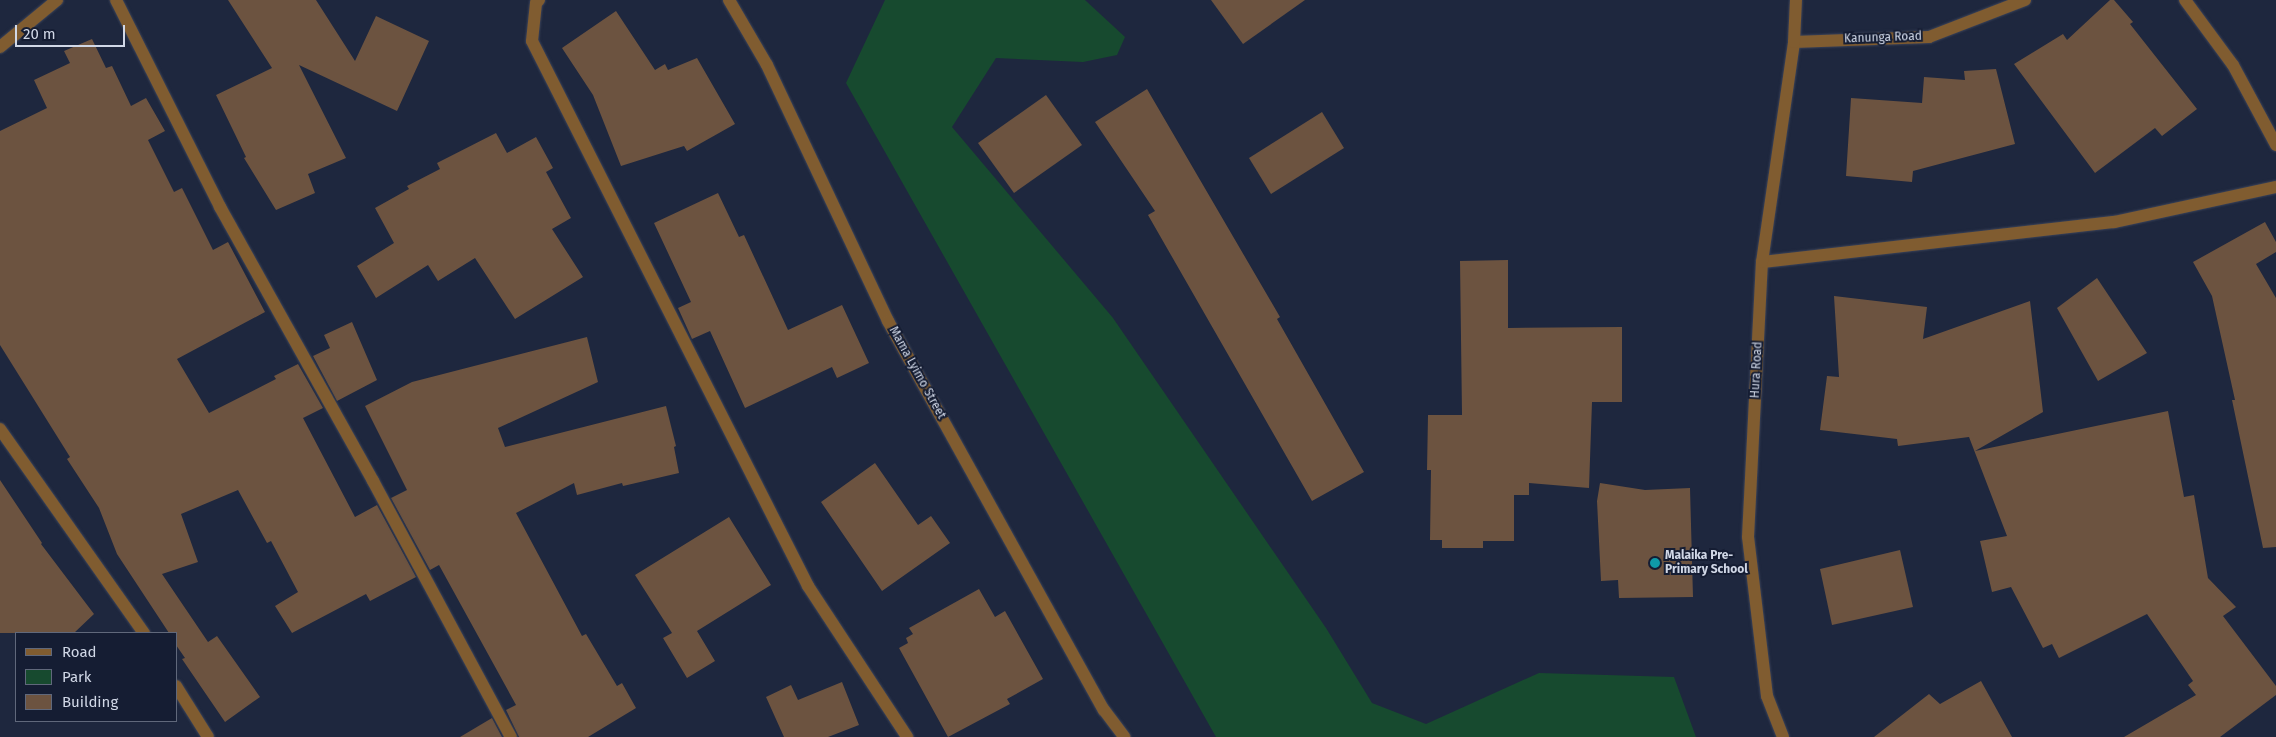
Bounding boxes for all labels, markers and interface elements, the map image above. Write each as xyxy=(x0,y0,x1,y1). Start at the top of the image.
scale bar xyxy=(18,15,128,47)
text: 20 m xyxy=(23,25,56,43)
street label: Kanunga Road xyxy=(1844,29,1922,47)
street label: Mama Lyimo Street xyxy=(886,324,948,422)
street label: Hura Road xyxy=(1748,341,1766,399)
place label: Malaika Pre- Primary School xyxy=(1665,549,1748,577)
marker: Malaika Pre- Primary School xyxy=(1649,557,1661,569)
legend xyxy=(15,632,178,722)
text: Road xyxy=(62,643,97,661)
text: Park xyxy=(62,668,92,686)
text: Building xyxy=(62,693,118,711)

